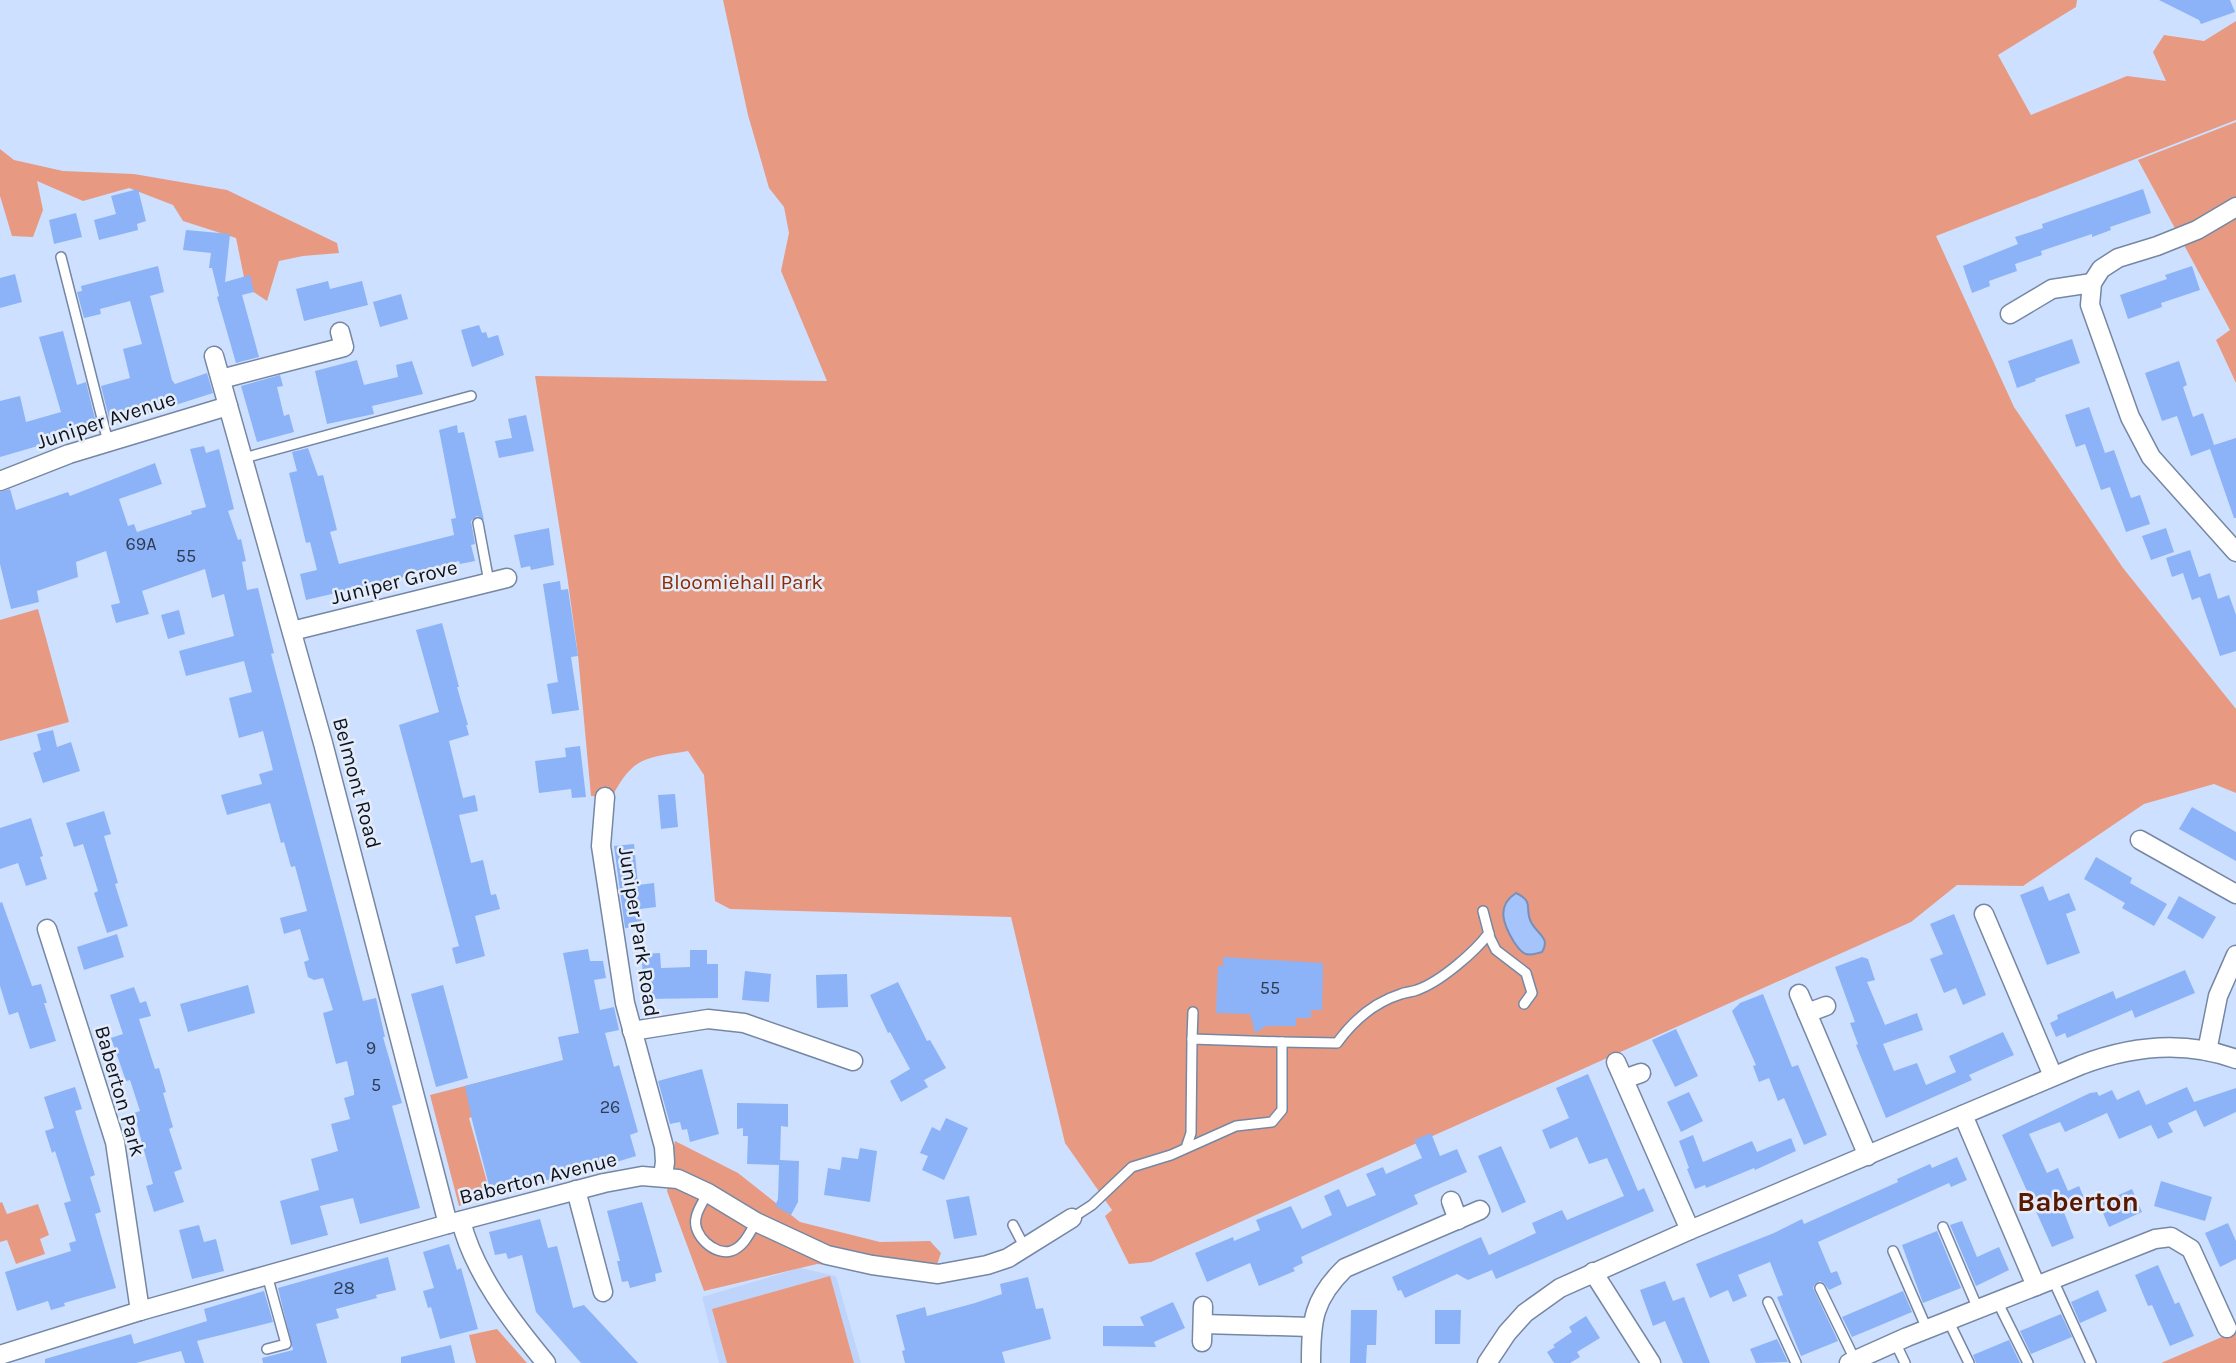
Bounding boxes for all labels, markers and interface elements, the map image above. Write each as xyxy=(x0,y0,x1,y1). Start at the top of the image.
street label: Juniper Avenue xyxy=(33,386,179,454)
house number: 69A xyxy=(125,533,157,555)
house number: 55 xyxy=(176,545,196,567)
street label: Juniper Grove xyxy=(328,555,460,609)
park label: Bloomiehall Park xyxy=(661,570,823,594)
street label: Belmont Road xyxy=(328,715,386,851)
street label: Juniper Park Road xyxy=(614,845,664,1019)
house number: 55 xyxy=(1260,977,1280,999)
street label: Baberton Park xyxy=(90,1023,150,1159)
house number: 9 xyxy=(366,1037,376,1059)
house number: 5 xyxy=(371,1074,381,1096)
house number: 26 xyxy=(600,1096,620,1118)
street label: Baberton Avenue xyxy=(457,1147,619,1209)
district label: Baberton xyxy=(2017,1185,2139,1218)
house number: 28 xyxy=(333,1277,355,1299)

